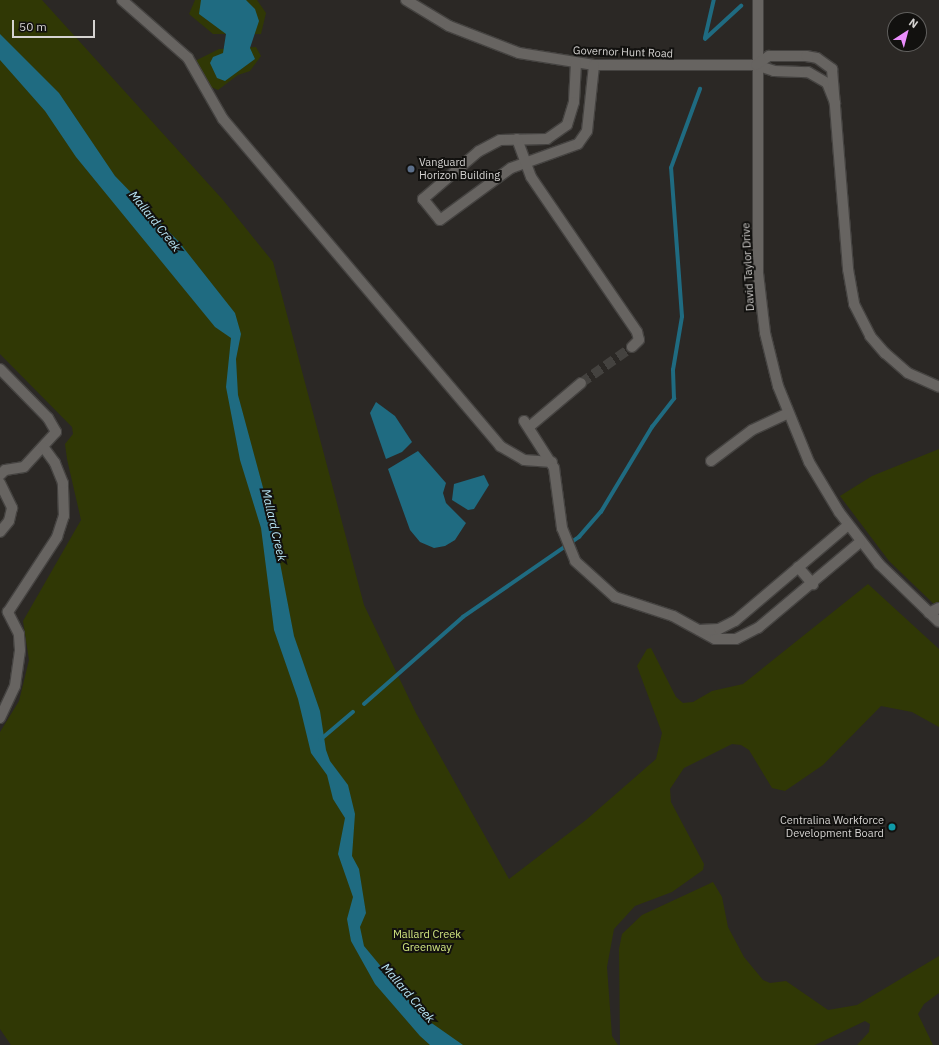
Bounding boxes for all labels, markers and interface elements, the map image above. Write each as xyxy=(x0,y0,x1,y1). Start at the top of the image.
scale bar xyxy=(14,12,97,38)
north arrow xyxy=(887,12,927,52)
text: N xyxy=(906,15,921,31)
text: 50 m xyxy=(19,19,47,34)
street label: Governor Hunt Road xyxy=(573,44,673,60)
place label: Vanguard Horizon Building xyxy=(419,156,500,182)
marker: Vanguard Horizon Building xyxy=(406,164,416,174)
water label: Mallard Creek xyxy=(126,188,184,254)
street label: David Taylor Drive xyxy=(739,222,757,312)
water label: Mallard Creek xyxy=(259,487,289,563)
place label: Centralina Workforce Development Board xyxy=(780,814,884,840)
marker: Centralina Workforce Development Board xyxy=(887,822,897,832)
park label: Mallard Creek Greenway xyxy=(393,928,461,954)
water label: Mallard Creek xyxy=(378,960,438,1026)

